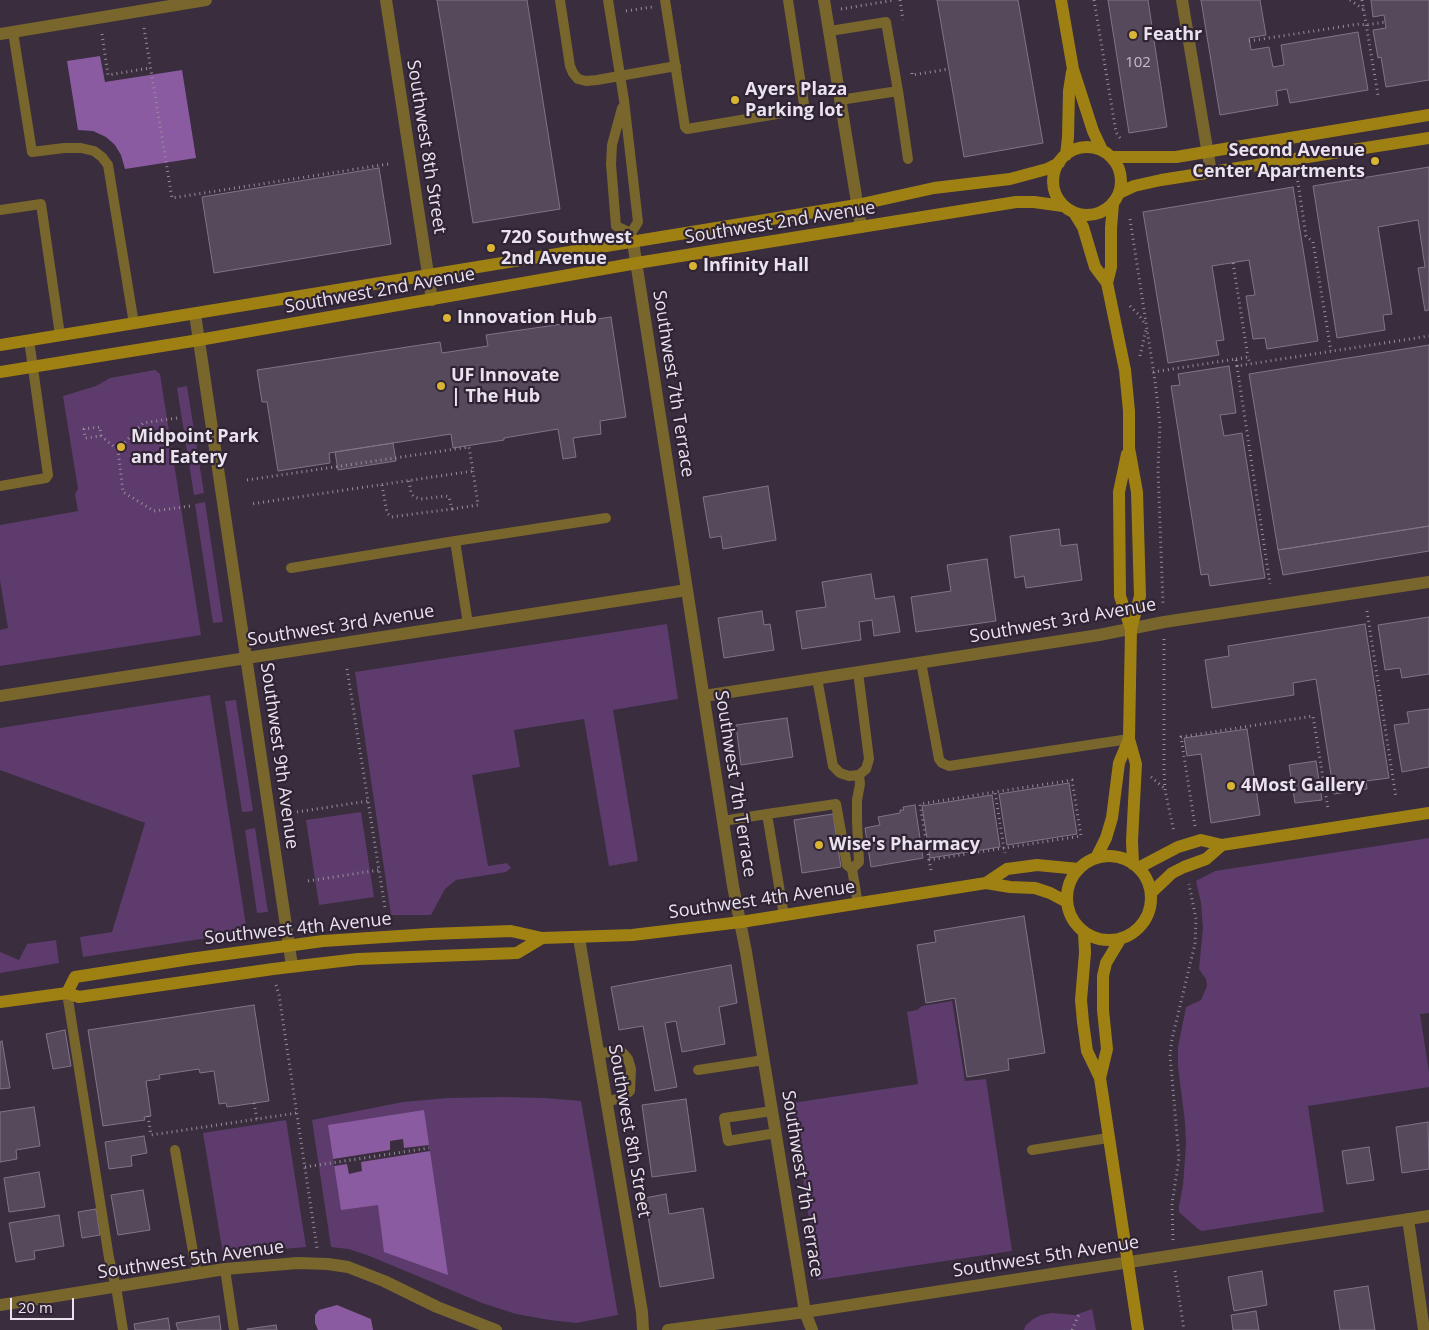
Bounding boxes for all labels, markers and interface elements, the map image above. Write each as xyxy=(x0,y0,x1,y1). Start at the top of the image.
place label: Feathr xyxy=(1143,24,1202,46)
marker: Feathr xyxy=(1127,29,1139,41)
house number: 102 xyxy=(1125,54,1151,72)
street label: Southwest 8th Street xyxy=(402,59,450,235)
place label: Ayers Plaza Parking lot xyxy=(745,79,847,122)
marker: Ayers Plaza Parking lot xyxy=(729,94,741,106)
place label: Second Avenue Center Apartments xyxy=(1192,140,1365,182)
marker: Second Avenue Center Apartments xyxy=(1369,155,1381,167)
street label: Southwest 2nd Avenue xyxy=(683,197,877,249)
place label: 720 Southwest 2nd Avenue xyxy=(501,227,632,270)
marker: 720 Southwest 2nd Avenue xyxy=(485,242,497,254)
place label: Infinity Hall xyxy=(703,255,809,277)
marker: Infinity Hall xyxy=(687,260,699,272)
street label: Southwest 2nd Avenue xyxy=(283,264,477,318)
street label: Southwest 7th Terrace xyxy=(648,289,698,479)
place label: Innovation Hub xyxy=(457,307,597,329)
marker: Innovation Hub xyxy=(441,312,453,324)
place label: UF Innovate | The Hub xyxy=(451,365,559,408)
marker: UF Innovate | The Hub xyxy=(435,380,447,392)
place label: Midpoint Park and Eatery xyxy=(131,426,259,468)
marker: Midpoint Park and Eatery xyxy=(115,441,127,453)
street label: Southwest 3rd Avenue xyxy=(968,594,1158,648)
street label: Southwest 3rd Avenue xyxy=(246,601,436,651)
street label: Southwest 9th Avenue xyxy=(255,661,303,851)
street label: Southwest 7th Terrace xyxy=(710,689,760,879)
place label: 4Most Gallery xyxy=(1241,775,1365,797)
marker: 4Most Gallery xyxy=(1225,780,1237,792)
place label: Wise's Pharmacy xyxy=(829,834,980,856)
marker: Wise's Pharmacy xyxy=(813,839,825,851)
street label: Southwest 4th Avenue xyxy=(667,876,857,924)
street label: Southwest 4th Avenue xyxy=(203,908,393,950)
street label: Southwest 8th Street xyxy=(603,1043,655,1219)
street label: Southwest 7th Terrace xyxy=(777,1089,827,1279)
street label: Southwest 5th Avenue xyxy=(951,1232,1141,1282)
street label: Southwest 5th Avenue xyxy=(96,1236,286,1284)
scale bar xyxy=(12,1288,76,1320)
text: 20 m xyxy=(18,1297,53,1317)

